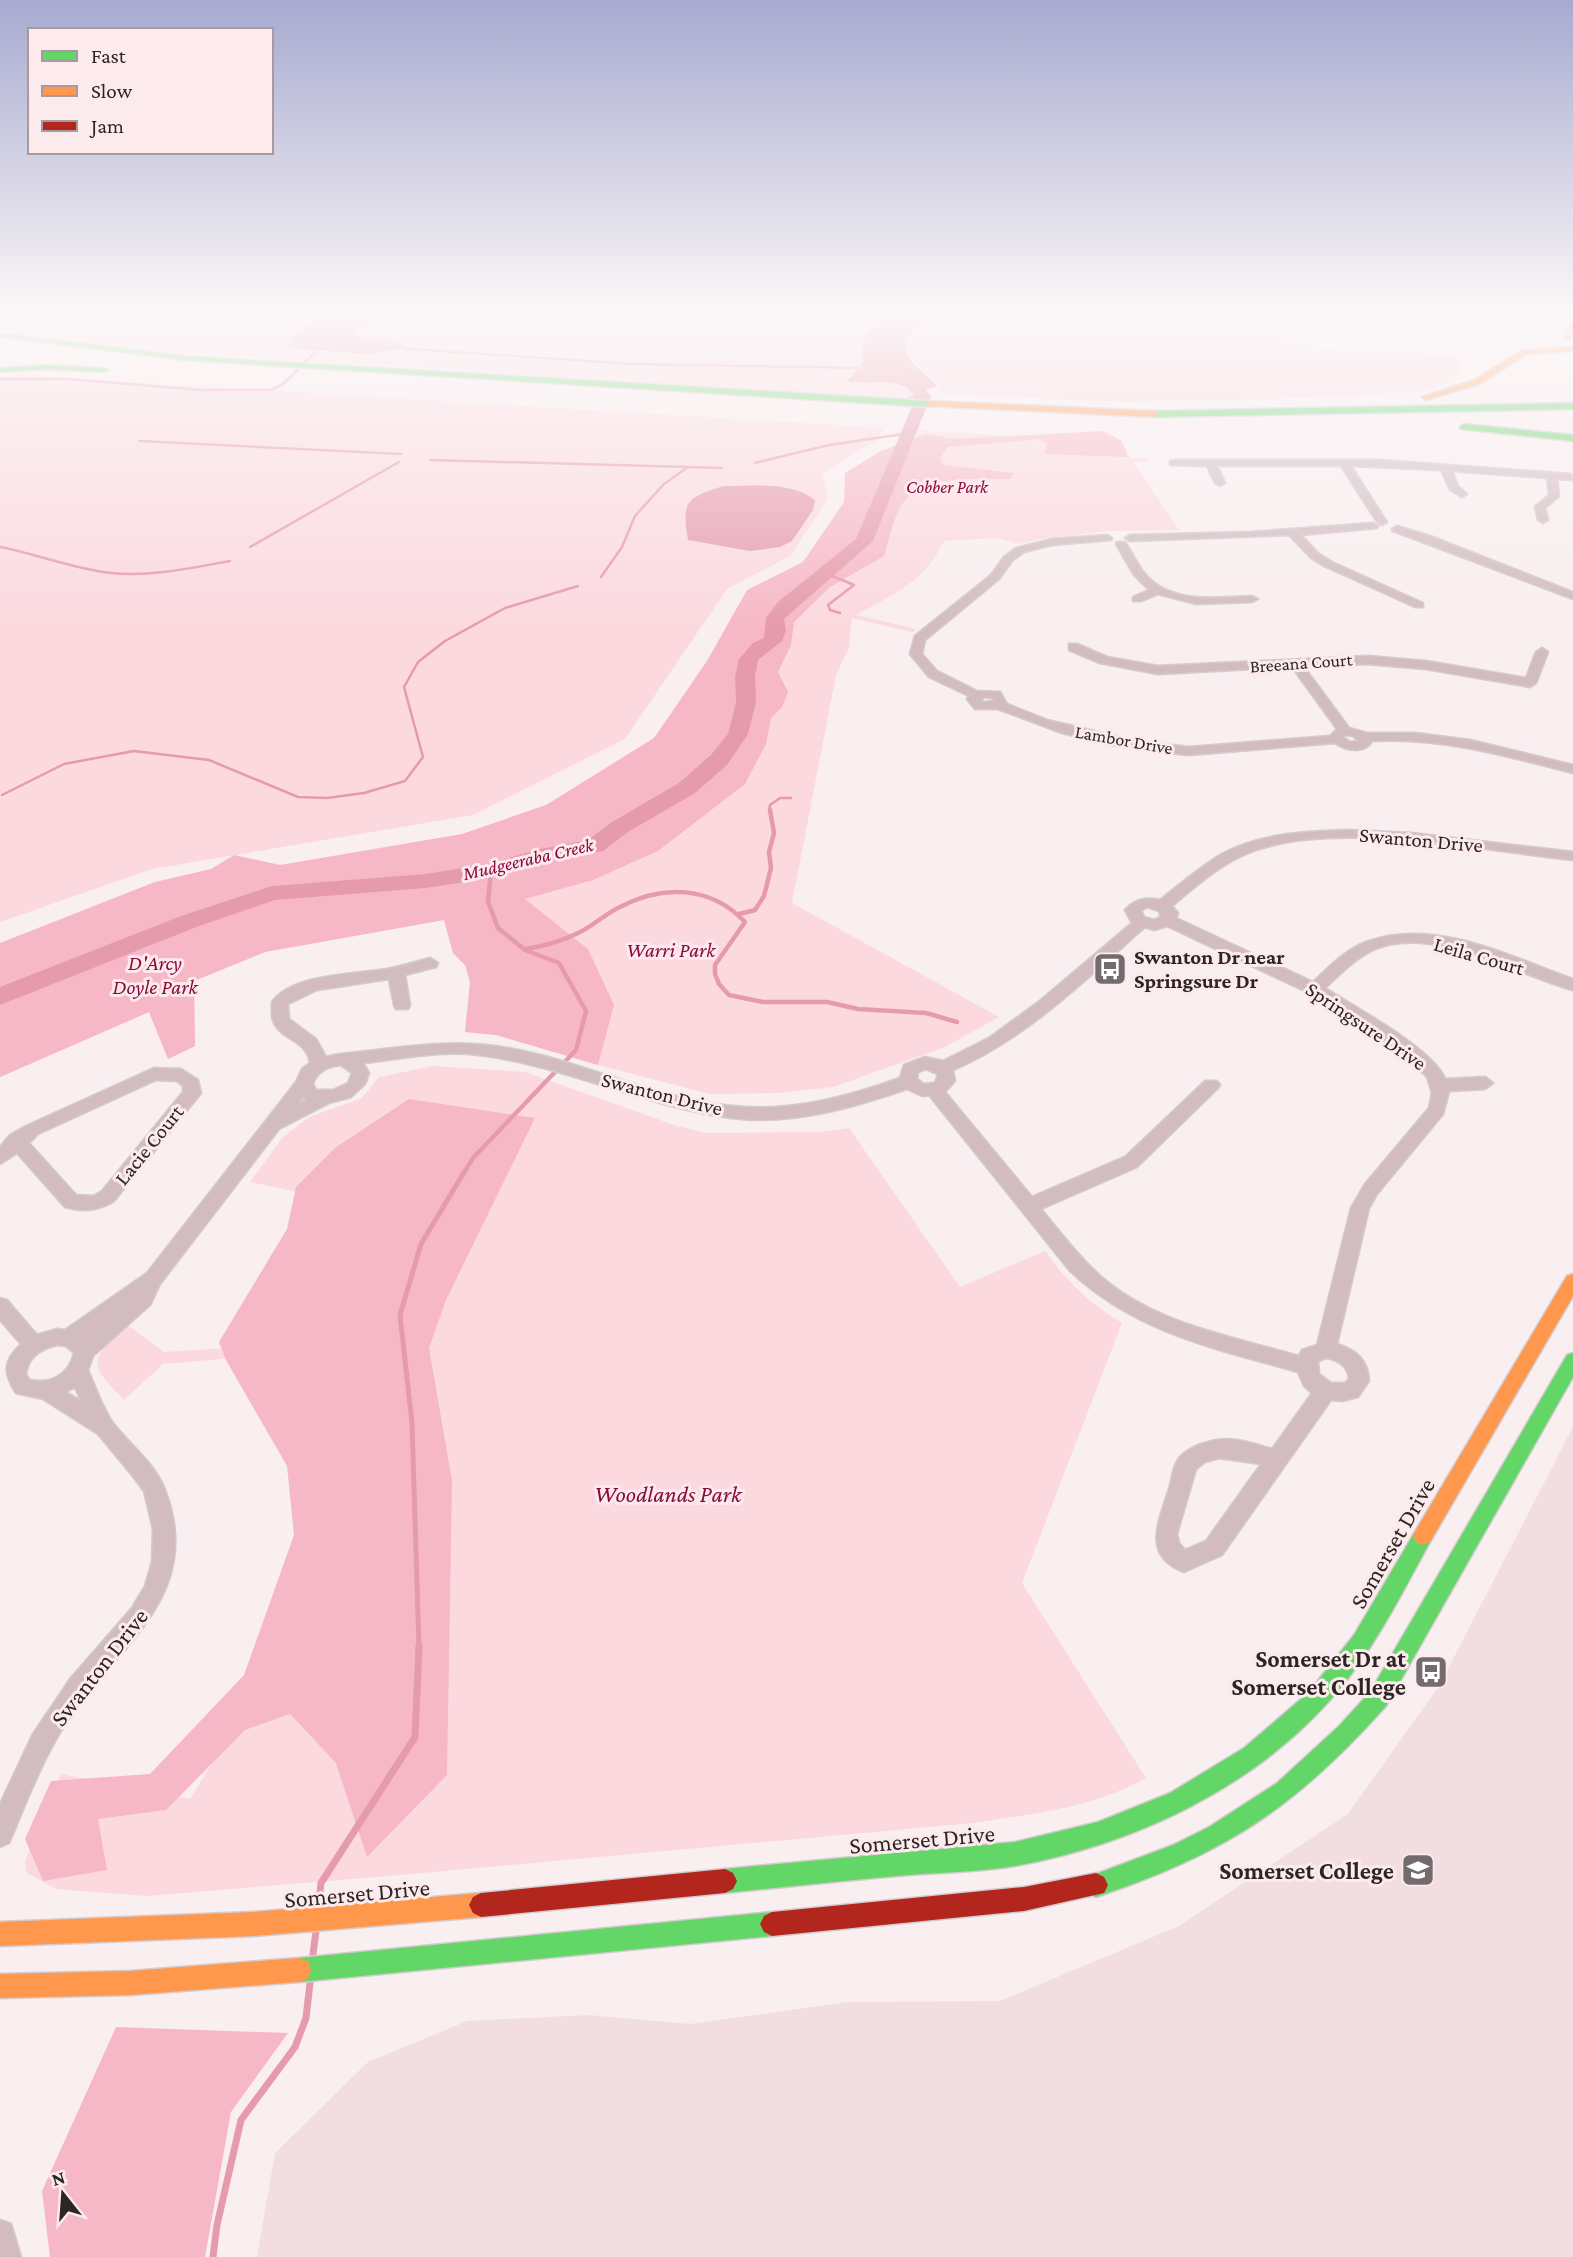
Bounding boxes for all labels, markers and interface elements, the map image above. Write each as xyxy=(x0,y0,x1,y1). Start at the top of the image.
legend xyxy=(28,28,273,154)
text: Fast xyxy=(91,44,127,68)
text: Slow xyxy=(91,79,133,103)
text: Jam xyxy=(89,114,124,138)
park label: Cobber Park xyxy=(906,477,989,497)
street label: Breeana Court xyxy=(1249,649,1354,677)
street label: Lambor Drive xyxy=(1074,722,1175,758)
street label: Swanton Drive xyxy=(1358,823,1484,857)
water label: Mudgeeraba Creek xyxy=(460,834,596,884)
street label: Leila Court xyxy=(1431,932,1528,981)
park label: Warri Park xyxy=(627,938,716,962)
place label: Swanton Dr near Springsure Dr xyxy=(1134,945,1285,993)
bus stop icon: Swanton Dr near Springsure Dr xyxy=(1091,950,1129,988)
park label: D'Arcy Doyle Park xyxy=(112,951,198,999)
street label: Springsure Drive xyxy=(1301,977,1431,1075)
street label: Swanton Drive xyxy=(599,1067,725,1121)
street label: Lacie Court xyxy=(110,1099,189,1190)
street label: Somerset Drive xyxy=(1344,1473,1440,1613)
park label: Woodlands Park xyxy=(595,1480,743,1507)
street label: Swanton Drive xyxy=(45,1603,153,1731)
place label: Somerset Dr at Somerset College xyxy=(1231,1645,1406,1700)
bus stop icon: Somerset Dr at Somerset College xyxy=(1412,1653,1450,1691)
street label: Somerset Drive xyxy=(848,1819,996,1859)
school or university icon: Somerset College xyxy=(1399,1851,1437,1889)
place label: Somerset College xyxy=(1219,1857,1394,1884)
street label: Somerset Drive xyxy=(283,1873,431,1913)
north arrow xyxy=(28,2159,98,2229)
text: N xyxy=(49,2166,67,2190)

